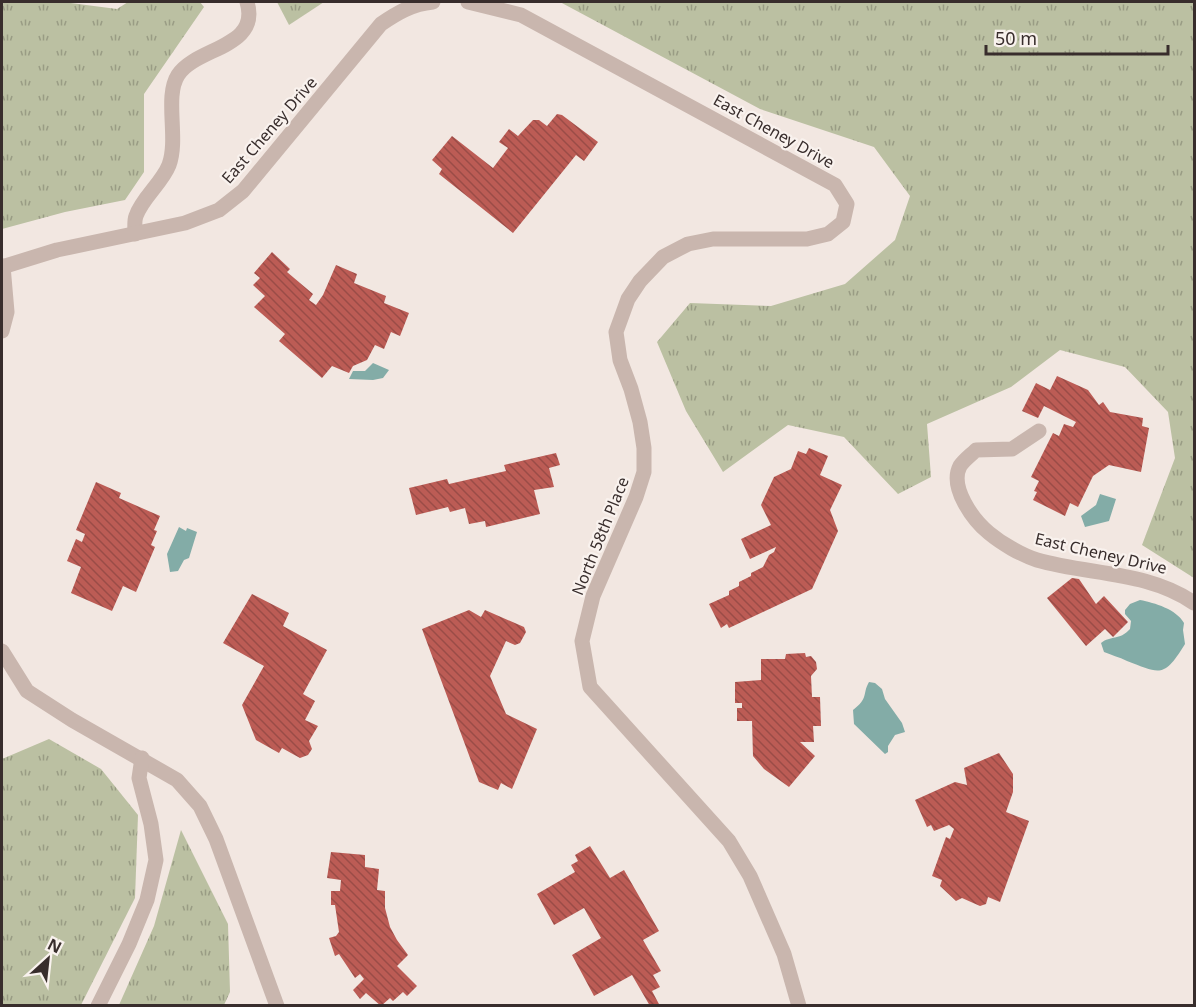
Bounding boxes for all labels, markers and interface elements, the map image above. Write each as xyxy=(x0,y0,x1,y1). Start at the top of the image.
scale bar xyxy=(986,18,1168,56)
text: 50 m xyxy=(995,26,1037,50)
street label: East Cheney Drive xyxy=(216,72,322,188)
street label: East Cheney Drive xyxy=(710,89,838,173)
street label: North 58th Place xyxy=(566,474,634,598)
street label: East Cheney Drive xyxy=(1033,527,1169,579)
north arrow xyxy=(18,929,78,989)
text: N xyxy=(44,933,66,958)

